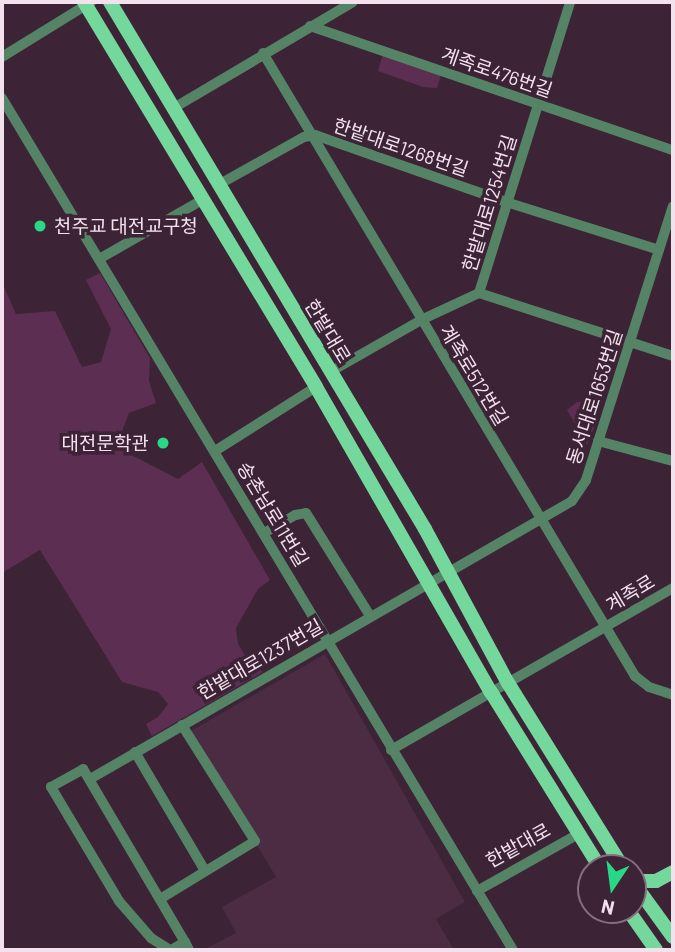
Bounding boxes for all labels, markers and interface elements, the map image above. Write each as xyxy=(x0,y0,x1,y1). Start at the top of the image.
street label: 계족로476번길 xyxy=(438,42,556,102)
street label: 한밭대로1268번길 xyxy=(330,113,472,181)
street label: 한밭대로1254번길 xyxy=(457,132,521,274)
place label: 천주교 대전교구청 xyxy=(54,215,198,237)
marker: 천주교 대전교구청 xyxy=(32,218,48,234)
street label: 한밭대로 xyxy=(300,295,356,367)
street label: 계족로512번길 xyxy=(435,320,513,430)
street label: 동서대로1653번길 xyxy=(561,326,627,468)
place label: 대전문학관 xyxy=(62,432,149,454)
marker: 대전문학관 xyxy=(155,435,171,451)
street label: 송촌남로11번길 xyxy=(233,457,313,571)
street label: 계족로 xyxy=(602,570,658,616)
street label: 한밭대로1237번길 xyxy=(194,614,326,704)
street label: 한밭대로 xyxy=(482,818,554,872)
north arrow xyxy=(577,854,647,924)
text: N xyxy=(599,895,616,921)

